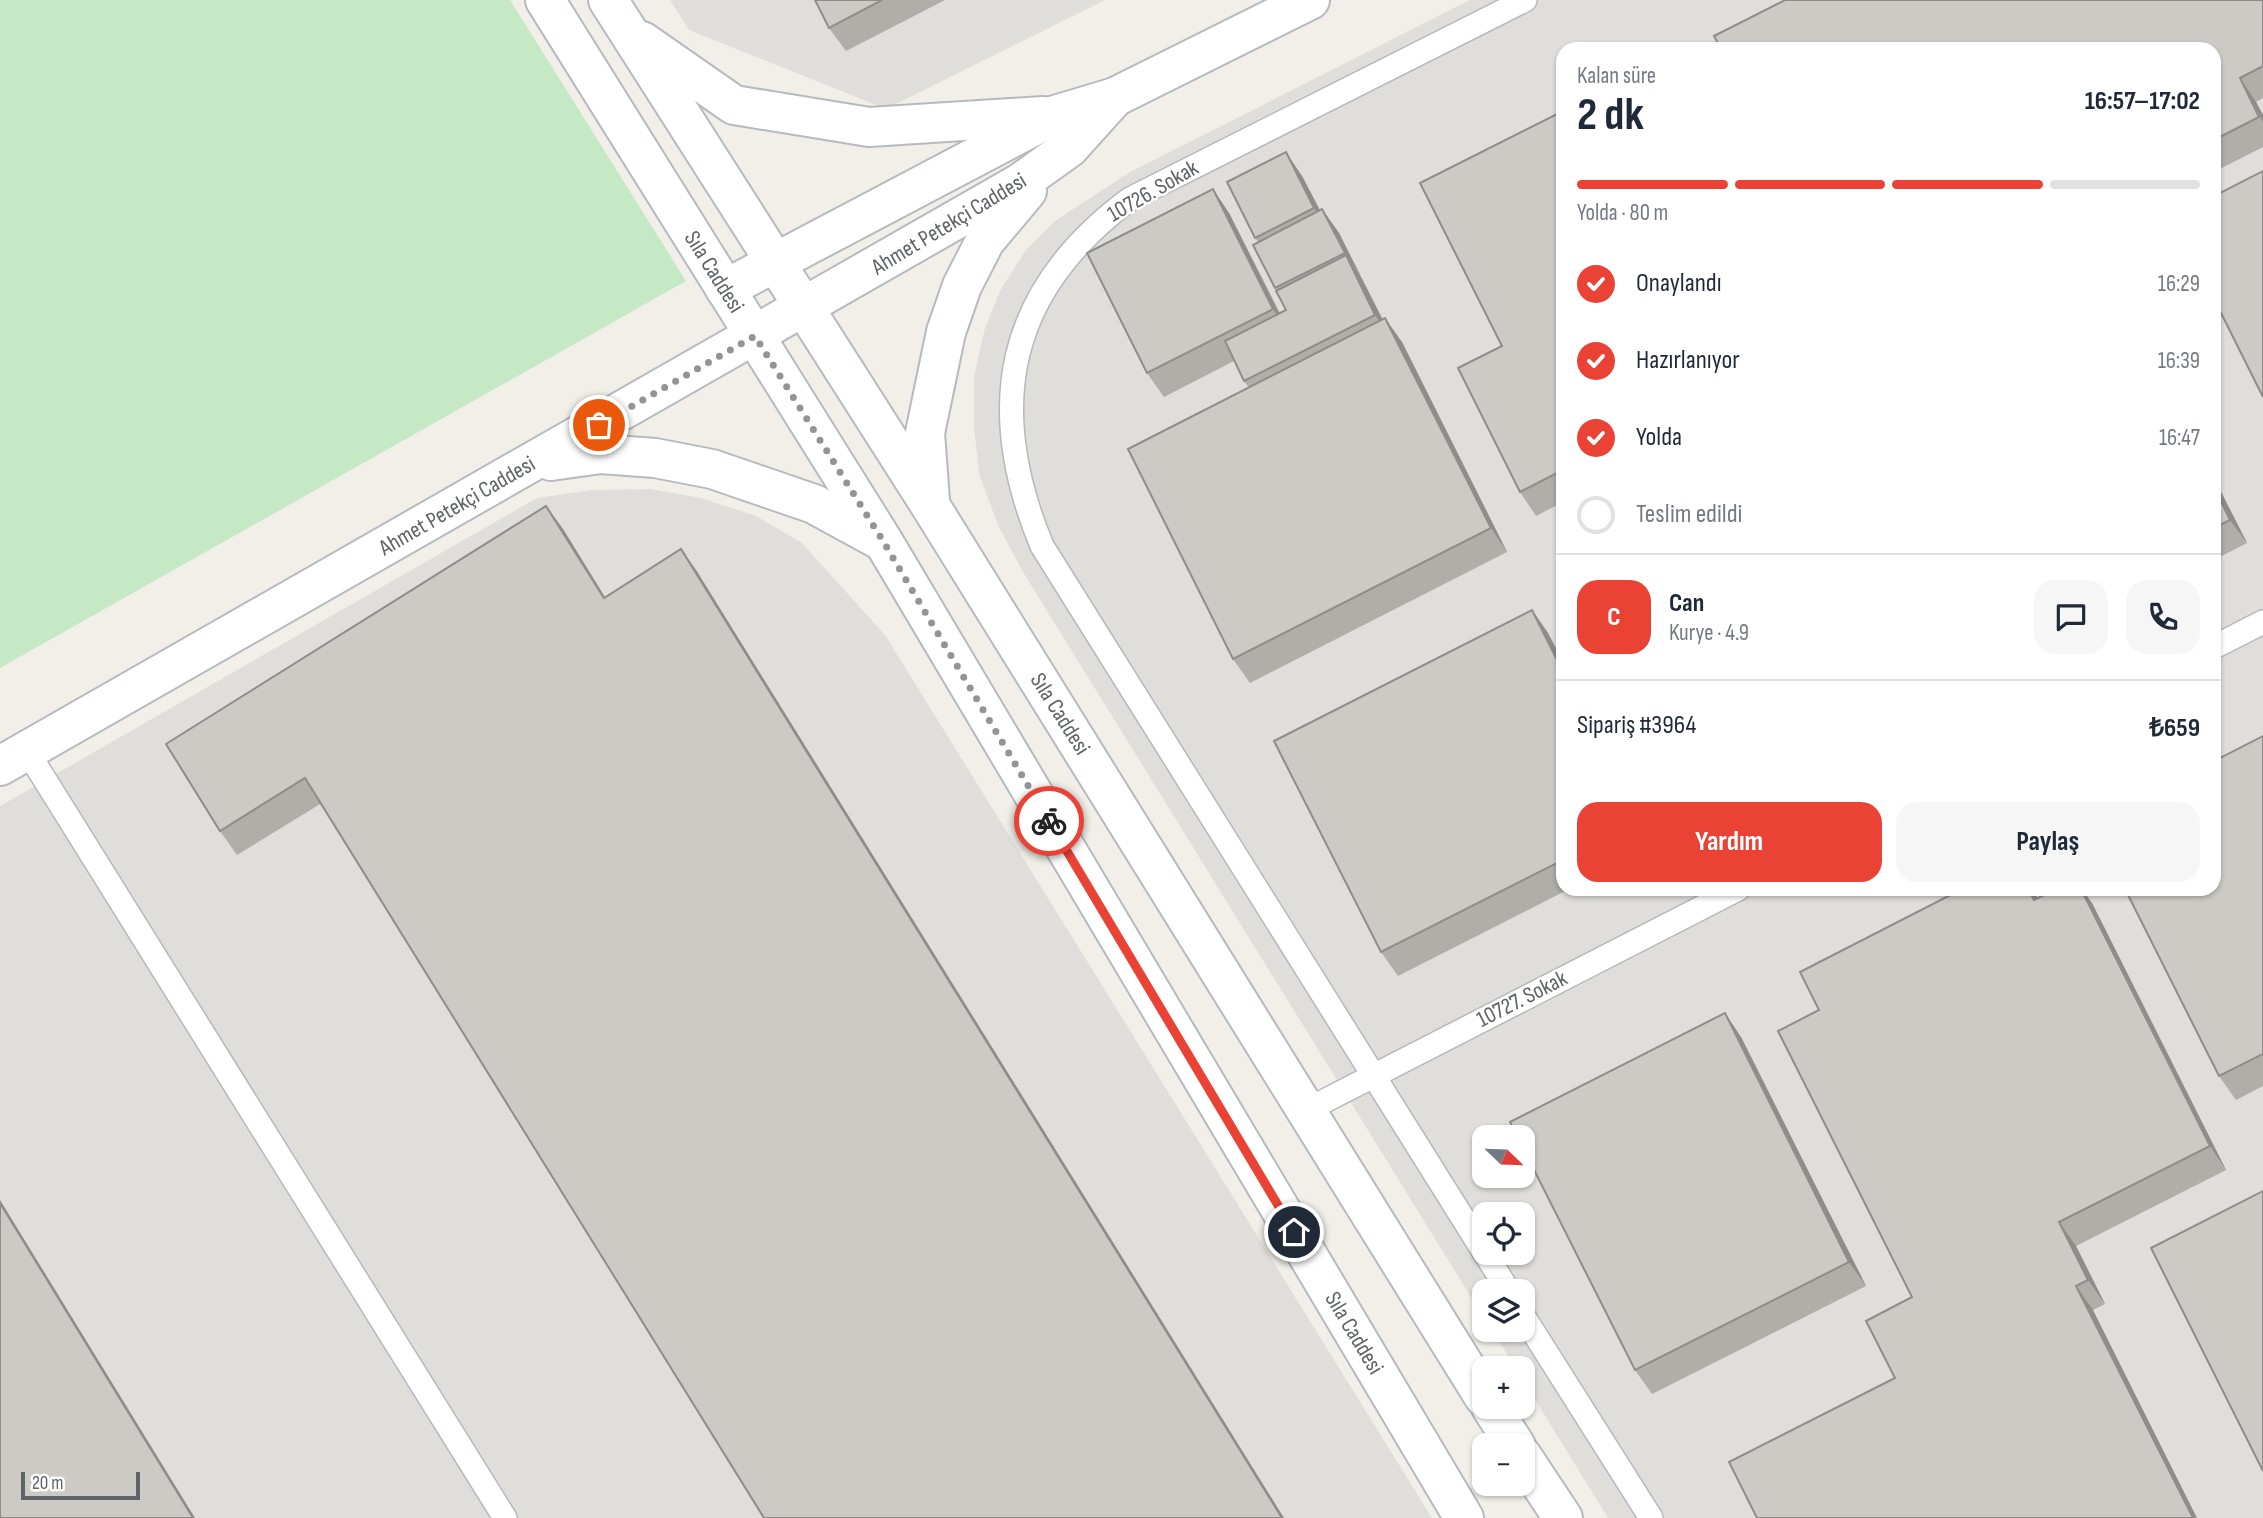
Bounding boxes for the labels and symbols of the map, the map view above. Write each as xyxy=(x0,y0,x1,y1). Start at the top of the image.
street label: 10726. Sokak xyxy=(1103,154,1204,228)
street label: Ahmet Petekçi Caddesi xyxy=(866,167,1032,282)
street label: Sıla Caddesi xyxy=(678,226,750,318)
pin xyxy=(569,395,629,455)
street label: Ahmet Petekçi Caddesi xyxy=(373,450,540,563)
street label: Sıla Caddesi xyxy=(1024,668,1096,760)
courier xyxy=(1014,786,1084,856)
street label: 10727. Sokak xyxy=(1472,964,1572,1034)
north arrow xyxy=(1472,1125,1535,1188)
pin xyxy=(1264,1202,1324,1262)
street label: Sıla Caddesi xyxy=(1318,1287,1390,1379)
scale bar xyxy=(21,1469,140,1501)

